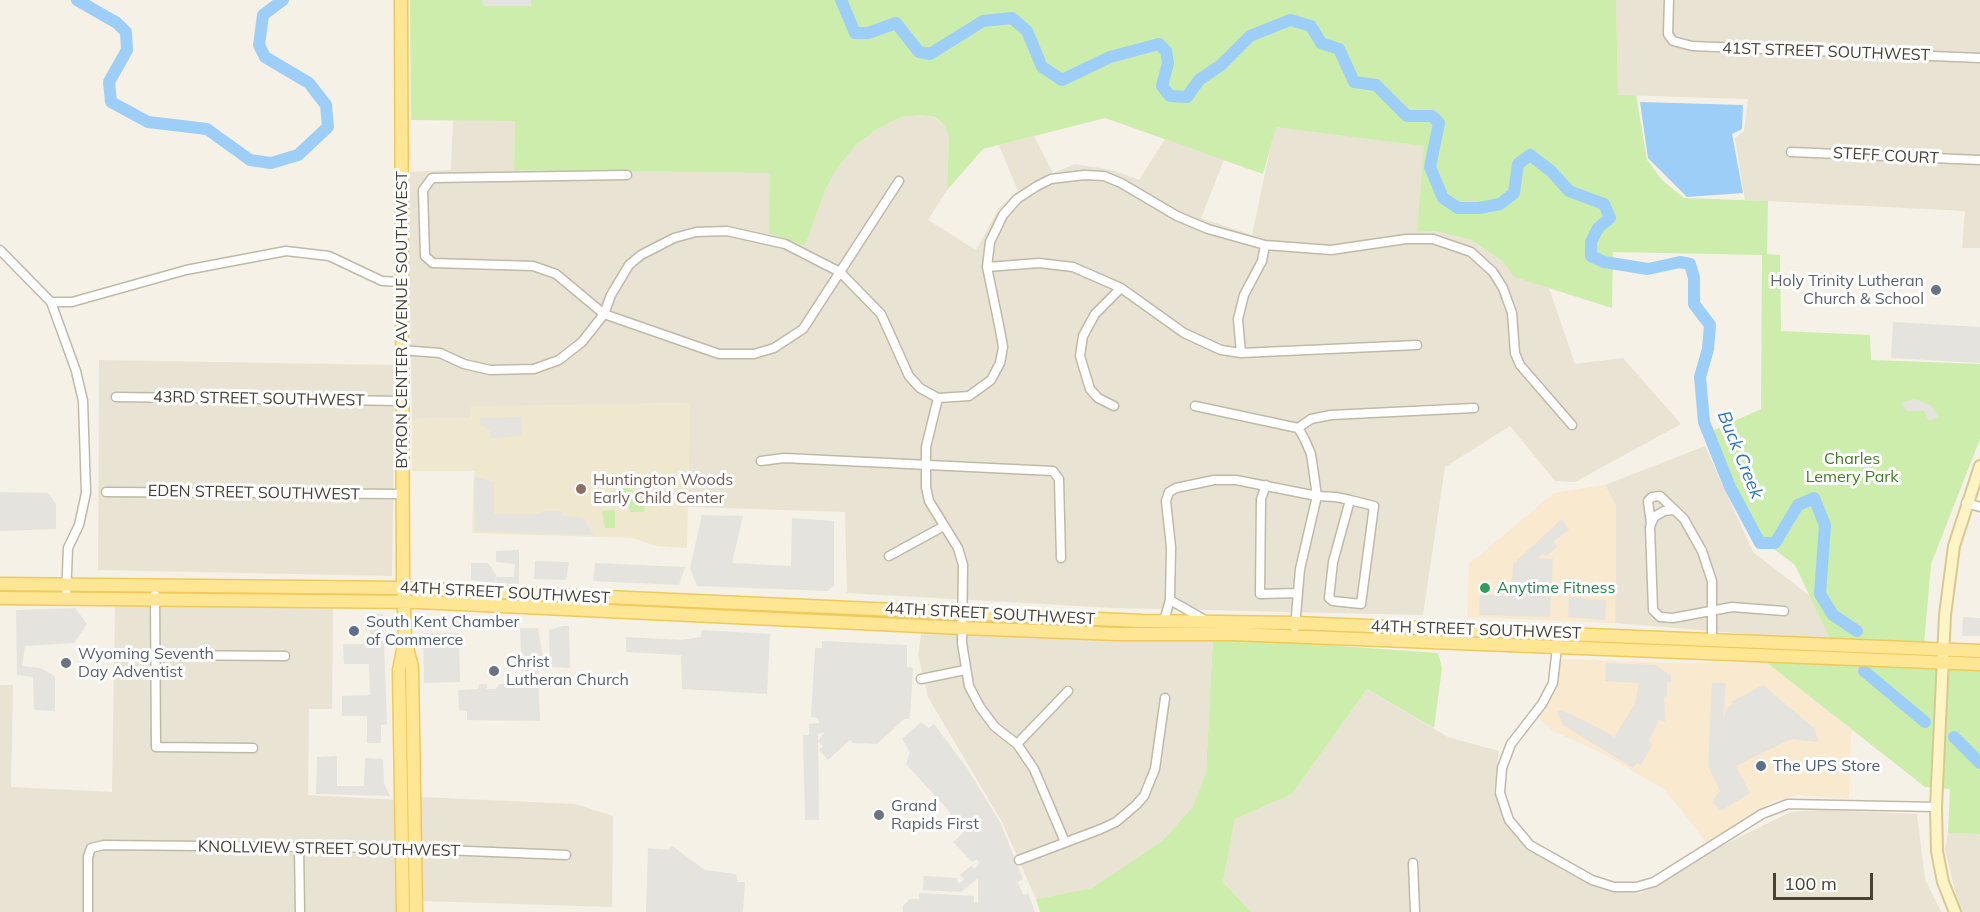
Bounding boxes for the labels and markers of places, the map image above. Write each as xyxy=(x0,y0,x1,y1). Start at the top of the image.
place label: Holy Trinity Lutheran Church & School xyxy=(1770,271,1924,309)
marker: Holy Trinity Lutheran Church & School xyxy=(1929,283,1943,297)
place label: Huntington Woods Early Child Center xyxy=(593,470,733,508)
marker: Huntington Woods Early Child Center xyxy=(574,482,588,496)
place label: Anytime Fitness xyxy=(1497,578,1615,598)
marker: Anytime Fitness xyxy=(1478,581,1492,595)
place label: South Kent Chamber of Commerce xyxy=(366,612,519,650)
marker: South Kent Chamber of Commerce xyxy=(347,624,361,638)
place label: Wyoming Seventh Day Adventist xyxy=(78,644,214,682)
place label: Christ Lutheran Church xyxy=(506,652,629,690)
marker: Wyoming Seventh Day Adventist xyxy=(59,656,73,670)
marker: Christ Lutheran Church xyxy=(487,664,501,678)
place label: The UPS Store xyxy=(1773,756,1880,776)
marker: The UPS Store xyxy=(1754,759,1768,773)
place label: Grand Rapids First xyxy=(891,796,979,834)
marker: Grand Rapids First xyxy=(872,808,886,822)

